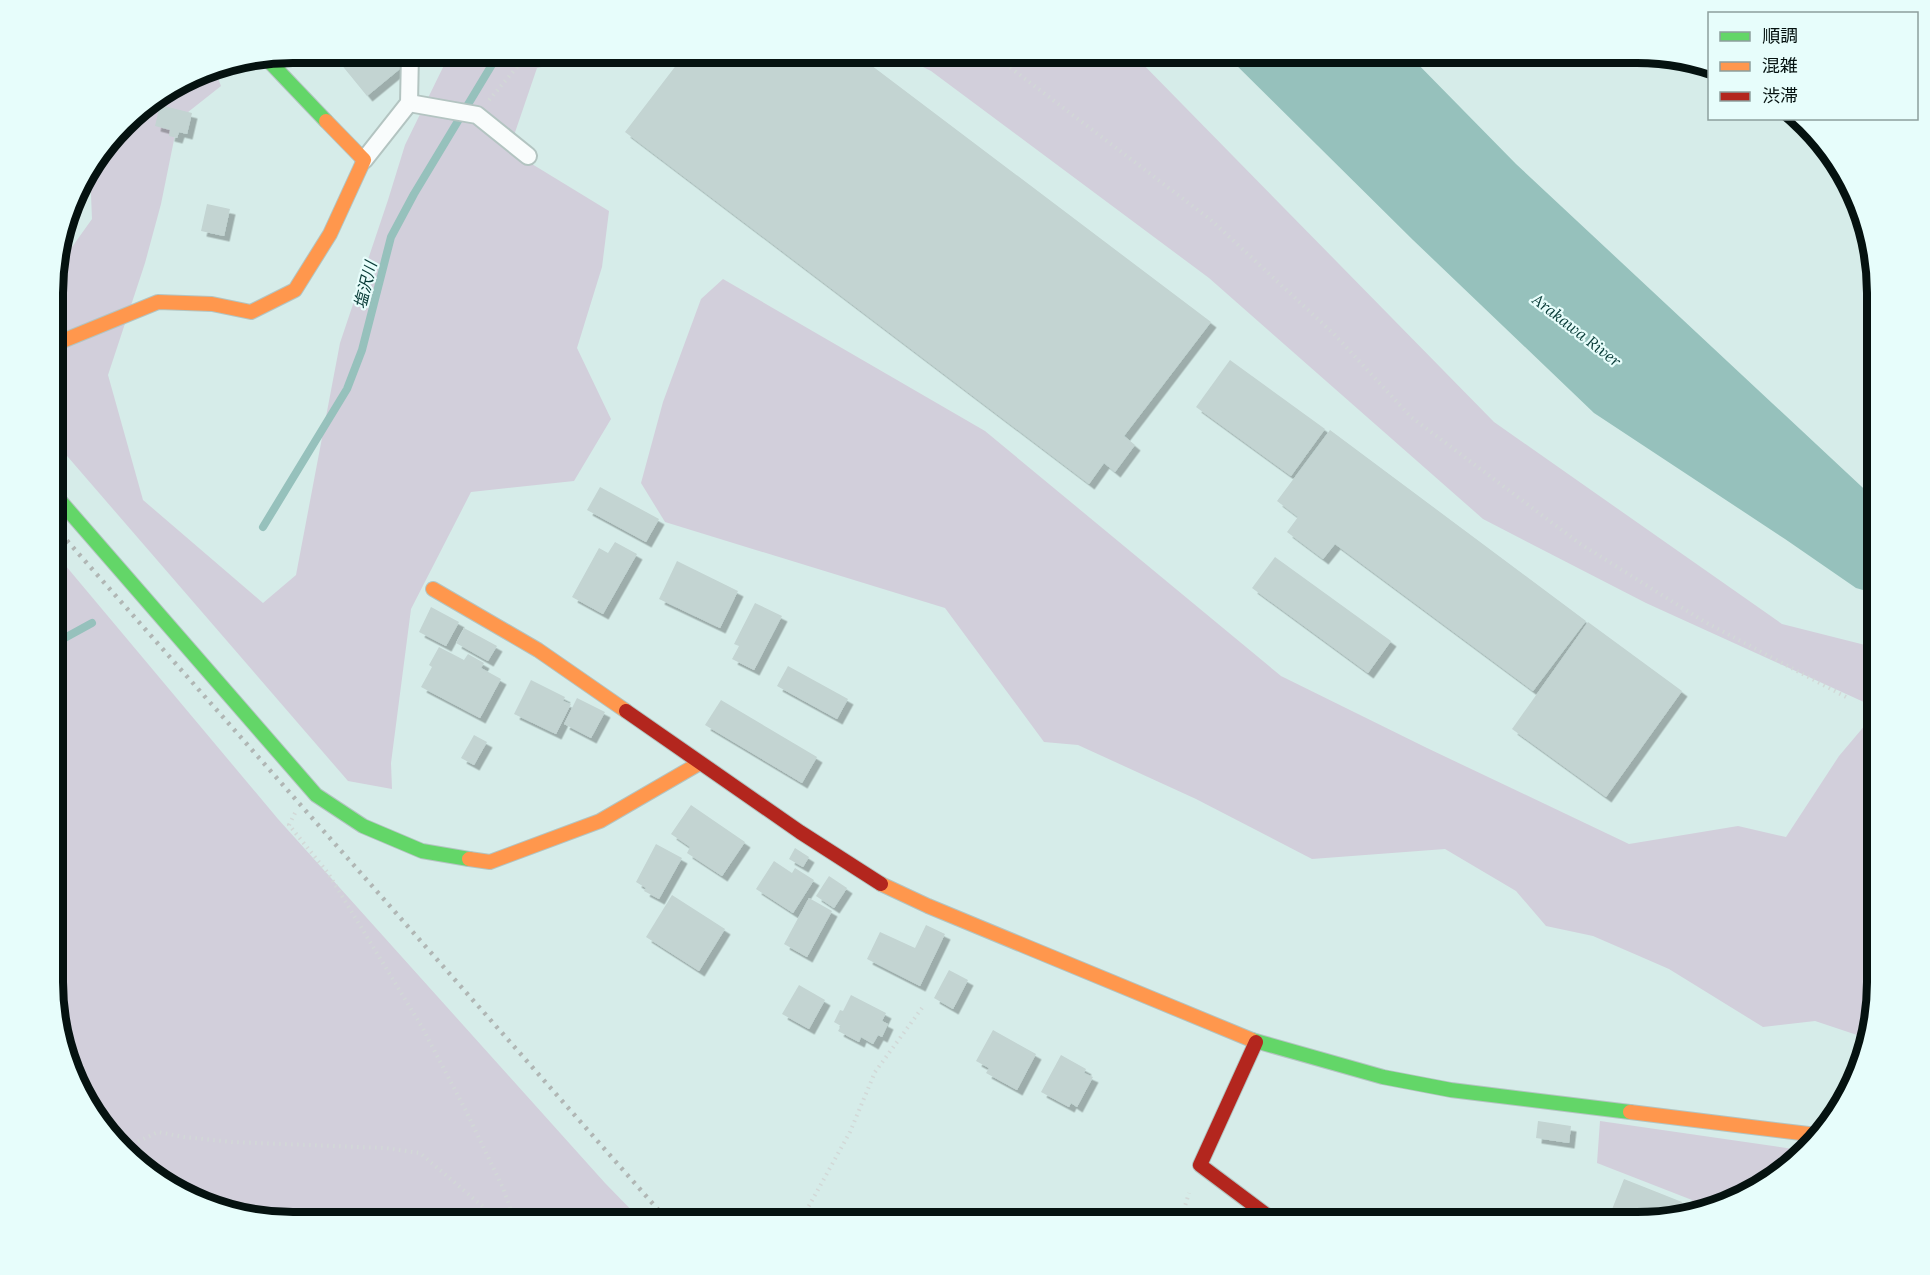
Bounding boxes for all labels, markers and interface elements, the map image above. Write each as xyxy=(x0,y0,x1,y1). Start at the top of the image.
legend xyxy=(1708,12,1918,120)
text: 順調 xyxy=(1762,24,1798,47)
text: 混雑 xyxy=(1762,54,1798,77)
text: 渋滞 xyxy=(1762,84,1798,107)
water label: 塩沢川 xyxy=(349,257,381,311)
water label: Arakawa River xyxy=(1528,289,1626,371)

